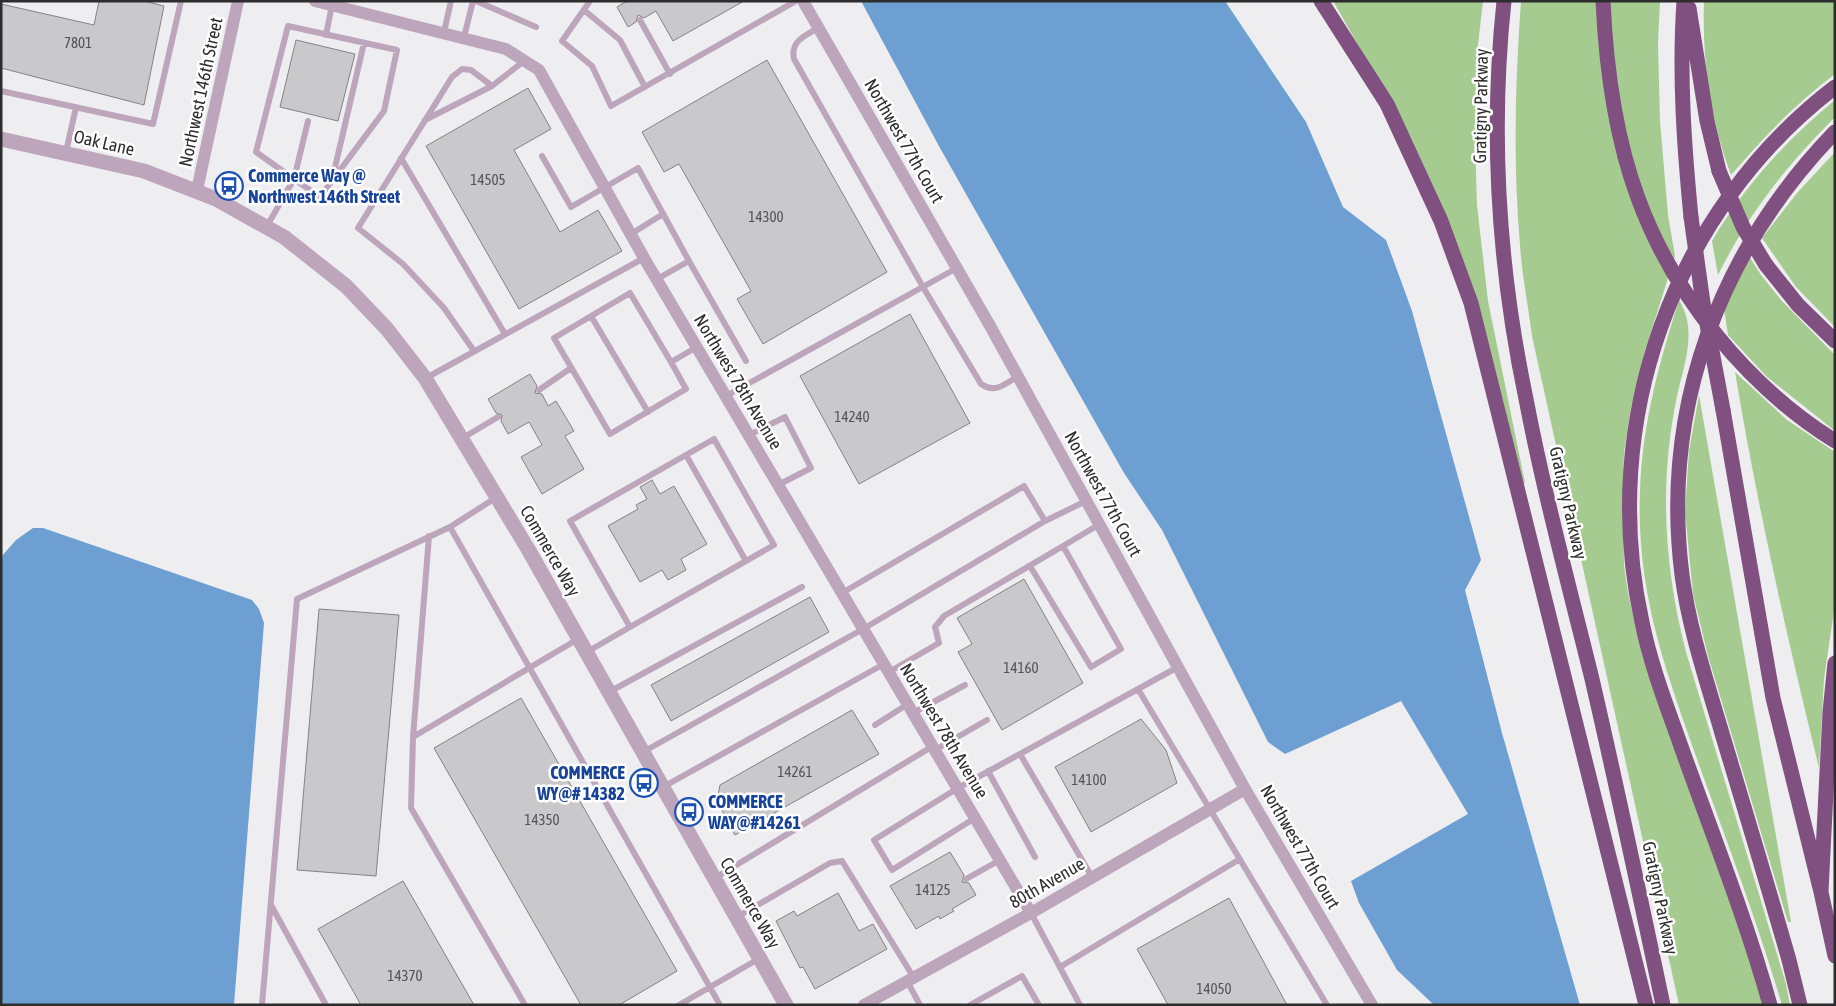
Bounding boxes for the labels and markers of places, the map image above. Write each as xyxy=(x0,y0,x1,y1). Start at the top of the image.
place label: Commerce Way @ Northwest 146th Street xyxy=(248,165,401,207)
bus stop icon: Commerce Way @ Northwest 146th Street xyxy=(214,171,244,201)
place label: COMMERCE WY@# 14382 xyxy=(536,762,625,804)
bus stop icon: COMMERCE WY@# 14382 xyxy=(629,768,659,798)
place label: COMMERCE WAY@#14261 xyxy=(707,791,801,833)
bus stop icon: COMMERCE WAY@#14261 xyxy=(674,797,704,827)

